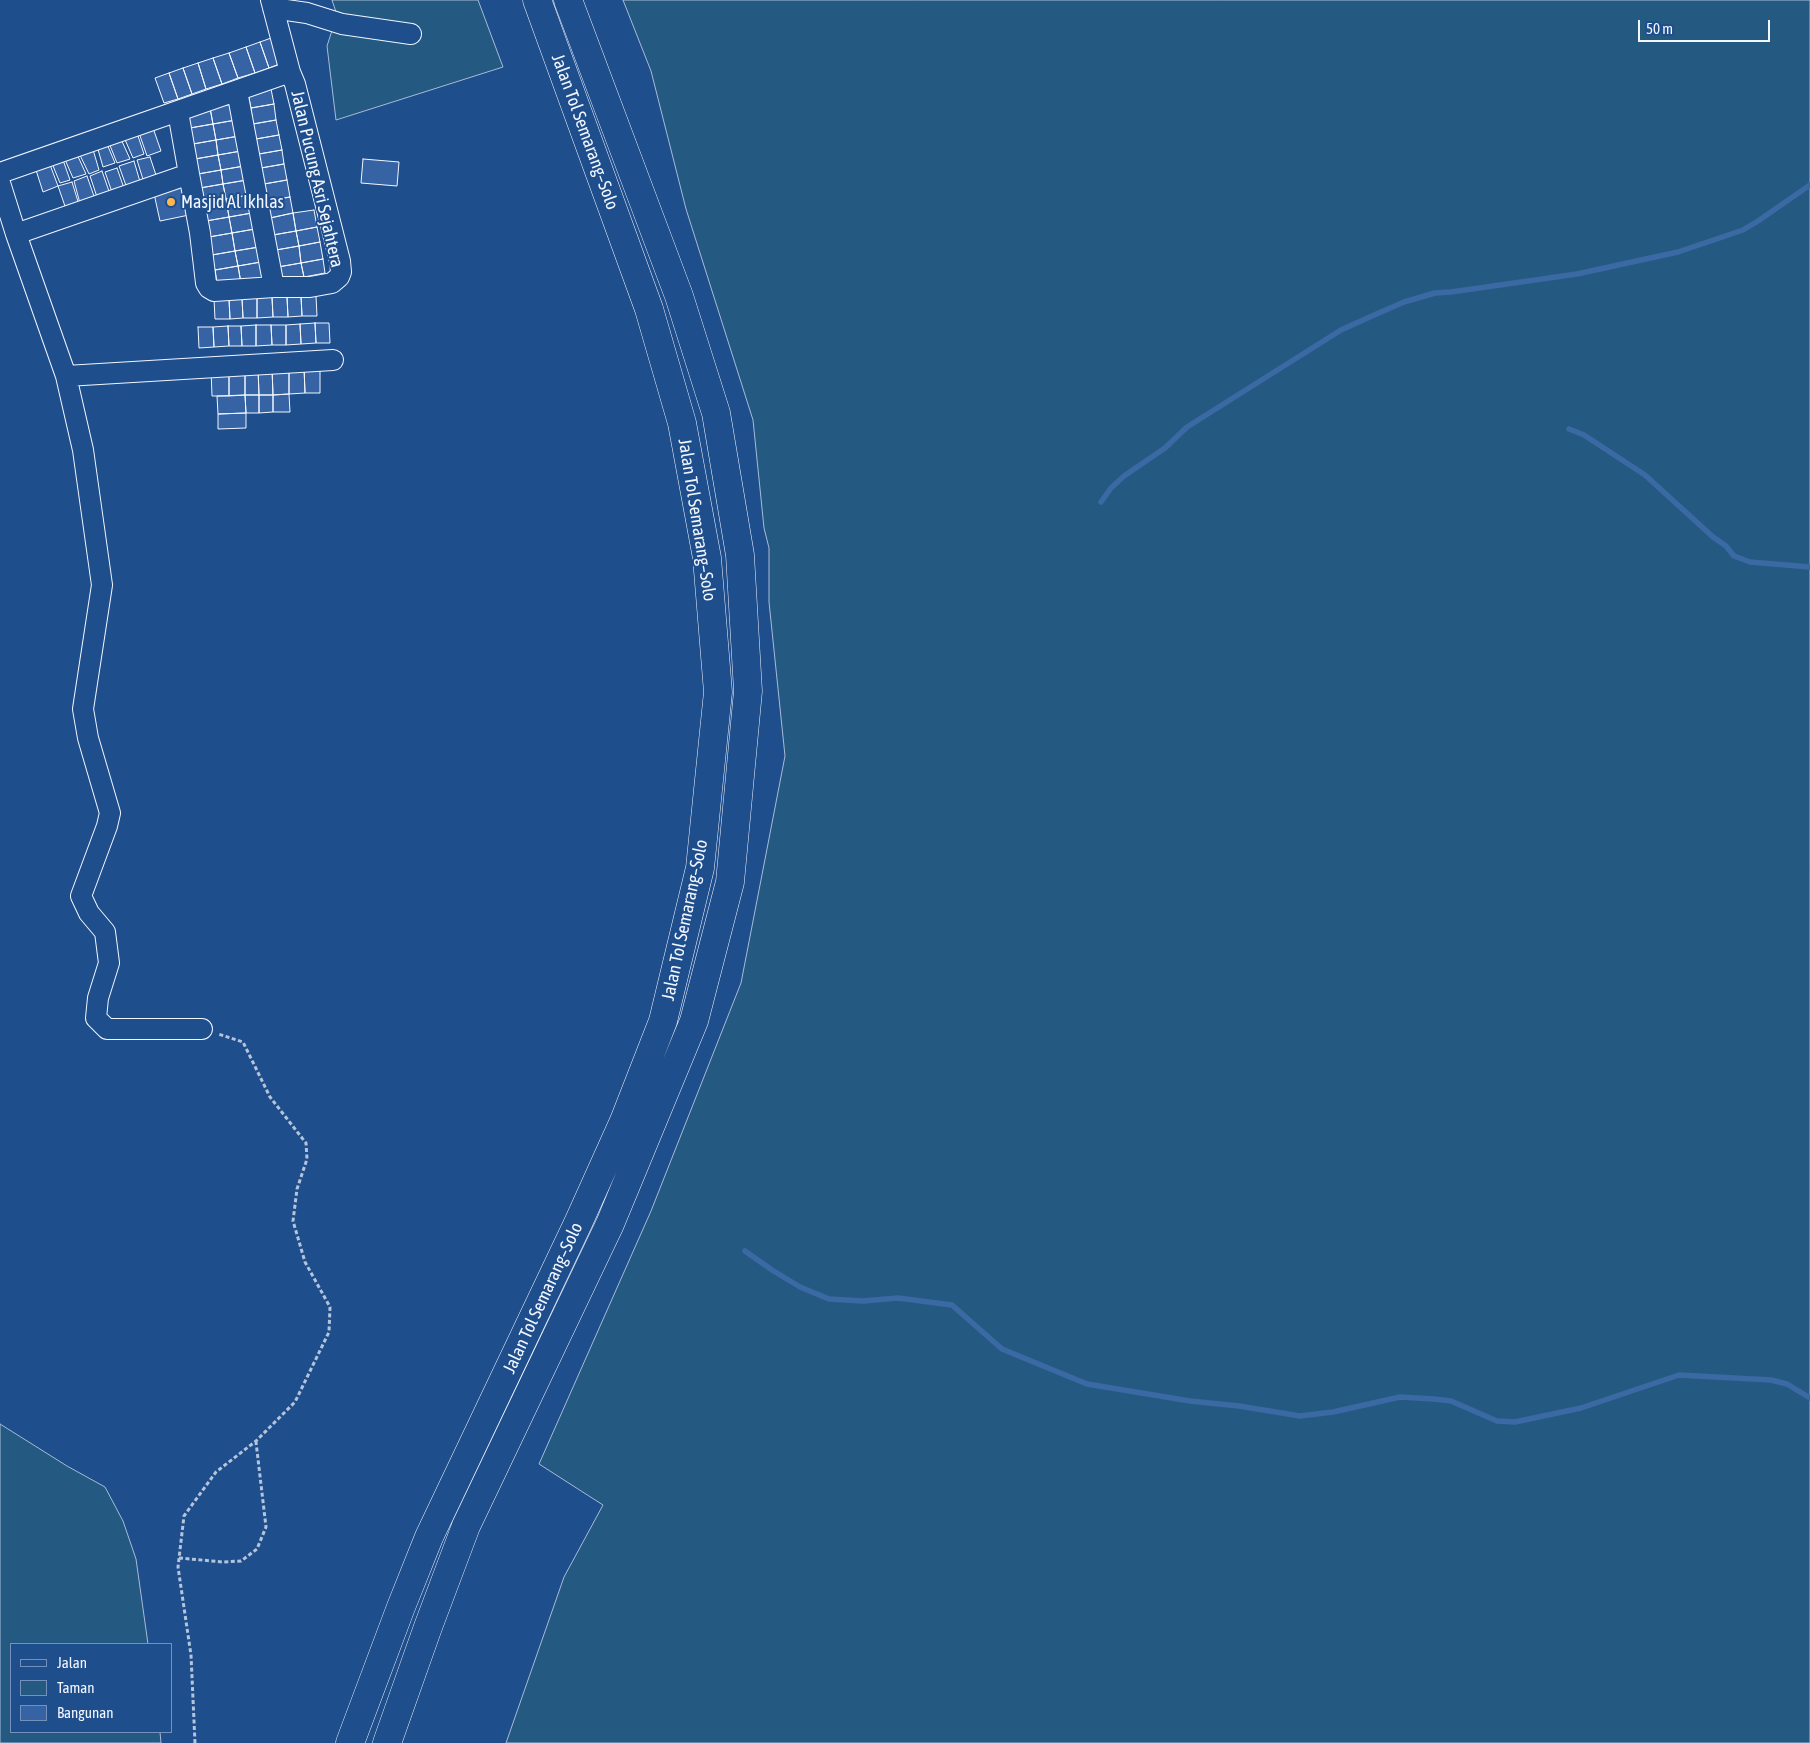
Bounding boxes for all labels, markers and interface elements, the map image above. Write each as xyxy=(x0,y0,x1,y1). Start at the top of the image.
scale bar xyxy=(1640,10,1772,42)
text: 50 m xyxy=(1646,20,1673,37)
street label: Jalan Tol Semarang–Solo xyxy=(547,51,623,213)
street label: Jalan Pucung Asri Sejahtera xyxy=(286,88,348,270)
place label: Masjid Al Ikhlas xyxy=(181,191,284,213)
marker: Masjid Al Ikhlas xyxy=(165,196,177,208)
street label: Jalan Tol Semarang–Solo xyxy=(673,437,721,603)
street label: Jalan Tol Semarang–Solo xyxy=(657,837,713,1003)
street label: Jalan Tol Semarang–Solo xyxy=(499,1219,587,1377)
legend xyxy=(10,1643,172,1733)
text: Jalan xyxy=(57,1654,87,1671)
text: Taman xyxy=(57,1679,95,1696)
text: Bangunan xyxy=(57,1704,114,1721)

